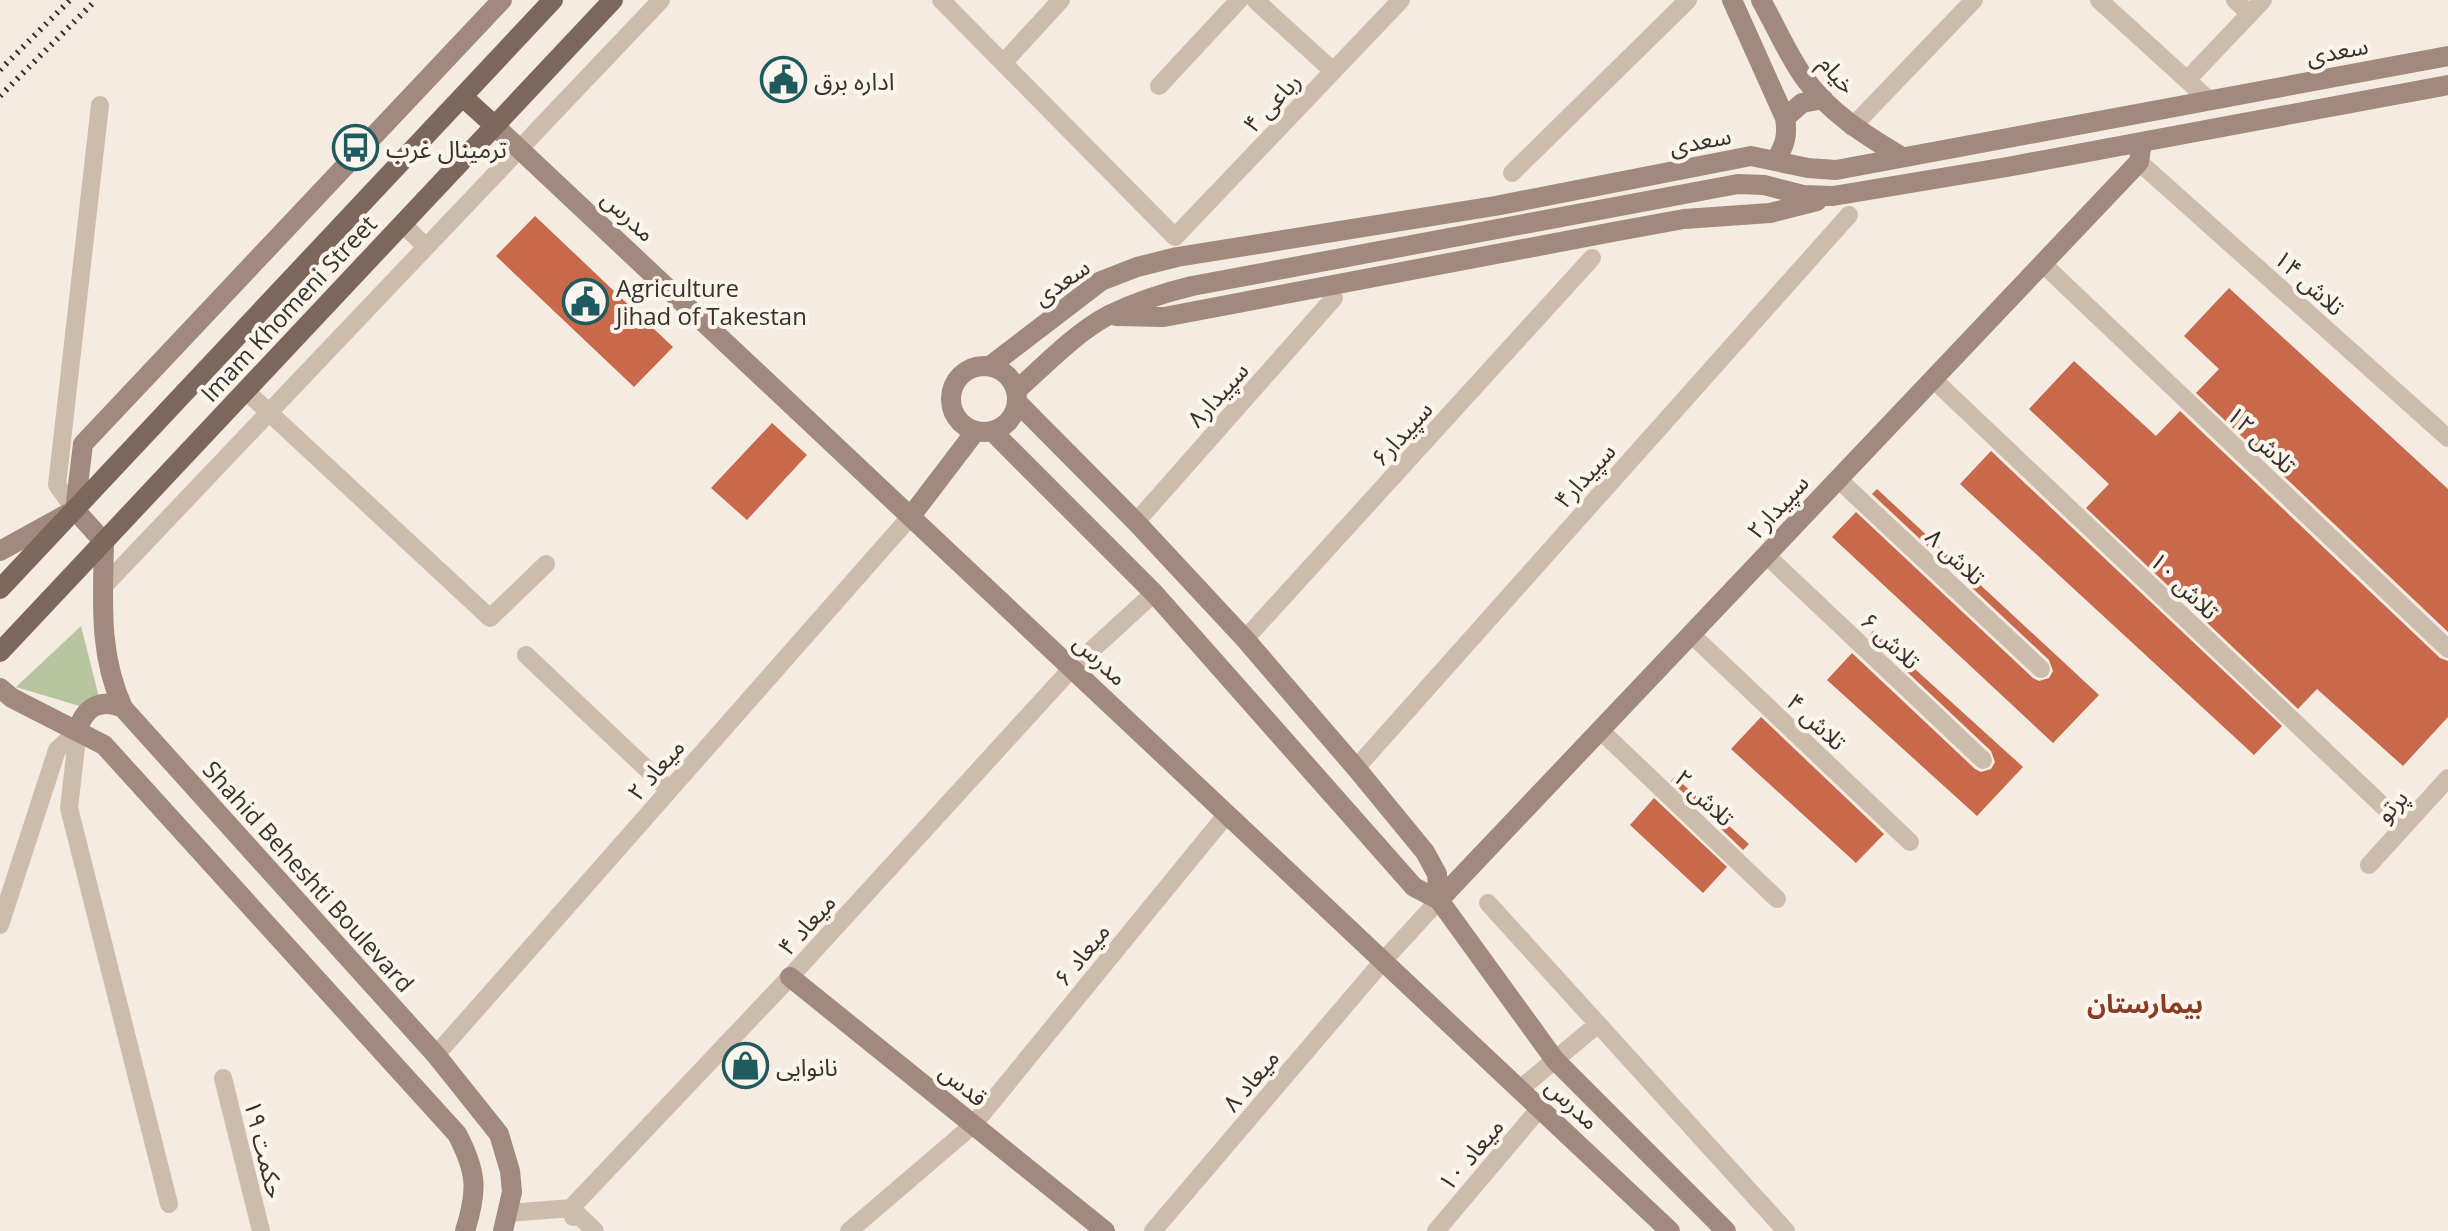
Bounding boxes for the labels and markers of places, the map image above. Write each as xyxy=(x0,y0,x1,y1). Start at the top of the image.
public building icon: اداره برق xyxy=(759,56,807,104)
place label: اداره برق xyxy=(814,64,895,97)
bus stop icon: ترمینال غرب xyxy=(331,124,379,172)
place label: ترمینال غرب xyxy=(386,132,507,165)
place label: Agriculture Jihad of Takestan xyxy=(614,271,807,332)
public building icon: Agriculture Jihad of Takestan xyxy=(561,277,609,325)
shop icon: نانوایی xyxy=(721,1042,769,1090)
place label: نانوایی xyxy=(776,1050,838,1083)

